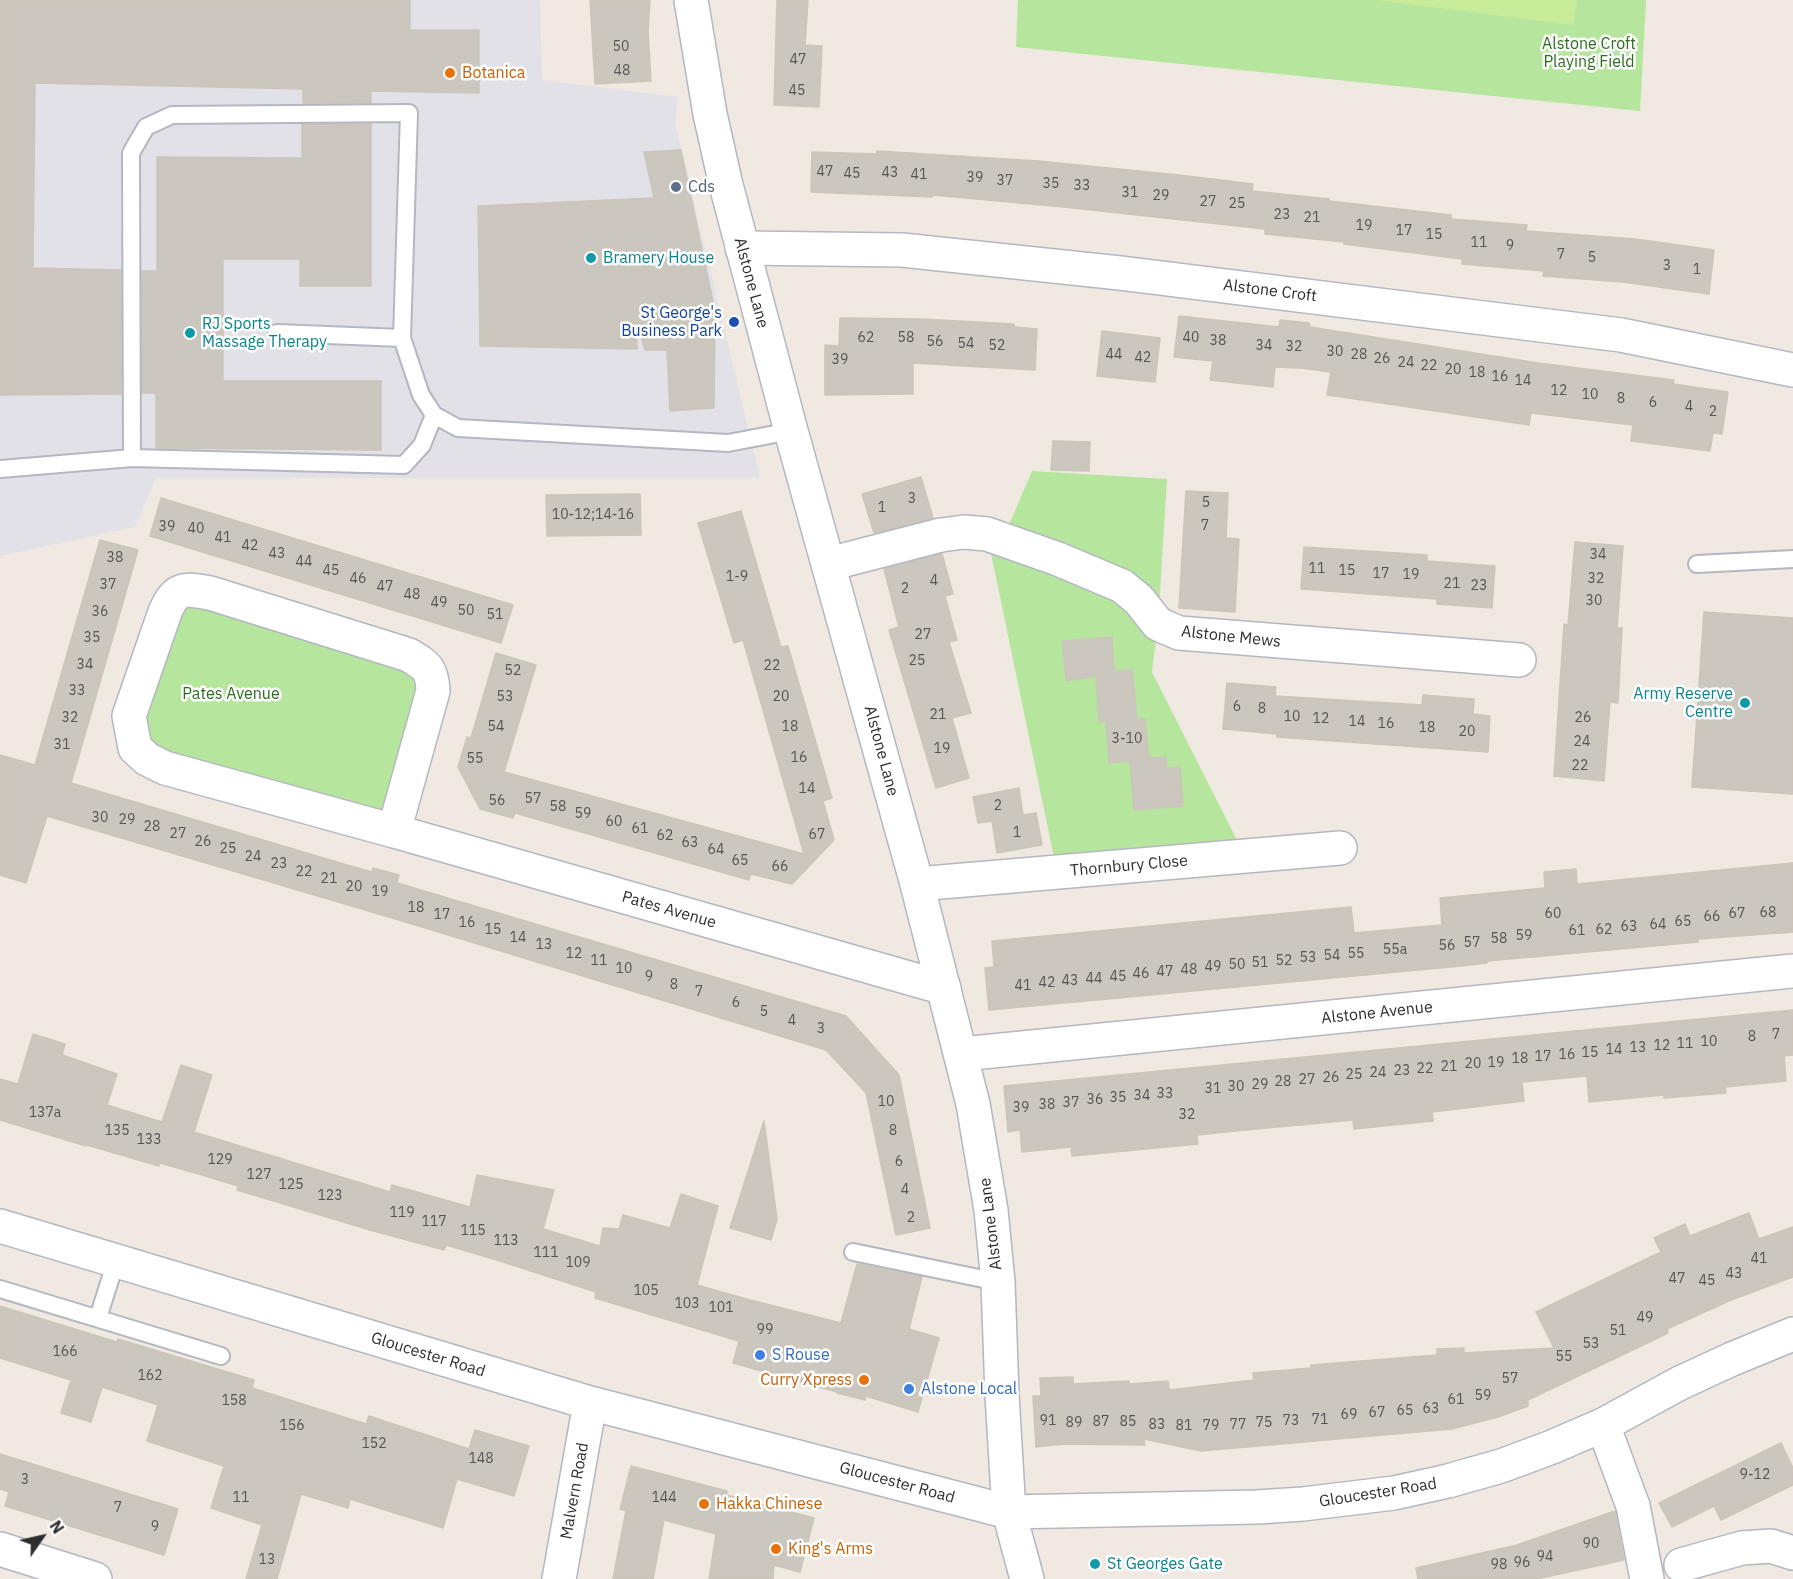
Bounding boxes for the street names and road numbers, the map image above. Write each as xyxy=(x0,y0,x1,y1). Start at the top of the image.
street label: Alstone Lane xyxy=(730,236,772,330)
street label: Alstone Croft xyxy=(1222,276,1318,306)
street label: Alstone Mews xyxy=(1180,622,1282,652)
street label: Alstone Lane xyxy=(860,704,902,798)
street label: Thornbury Close xyxy=(1069,851,1189,881)
street label: Pates Avenue xyxy=(620,887,718,933)
street label: Alstone Avenue xyxy=(1320,998,1434,1028)
street label: Alstone Lane xyxy=(976,1177,1006,1271)
street label: Gloucester Road xyxy=(368,1328,488,1382)
street label: Malvern Road xyxy=(557,1441,593,1541)
street label: Gloucester Road xyxy=(837,1458,957,1508)
street label: Gloucester Road xyxy=(1318,1474,1438,1512)

